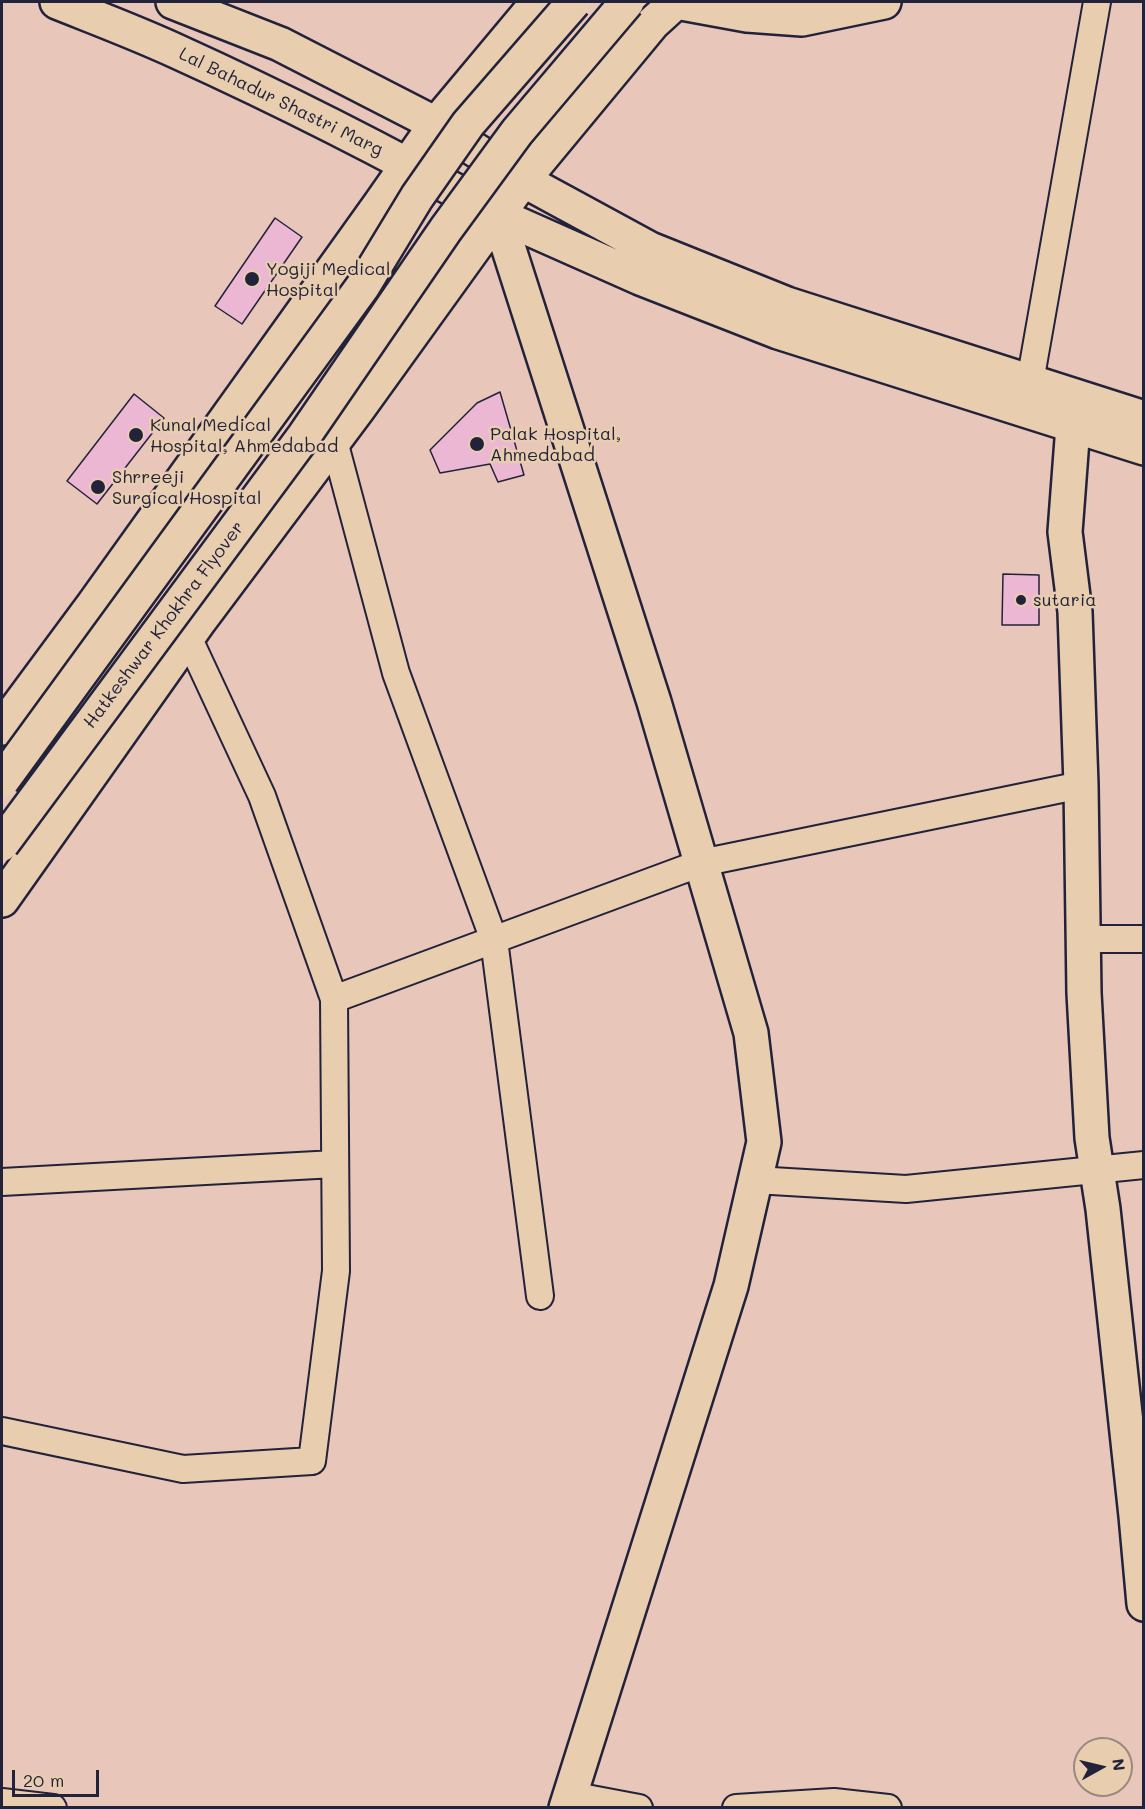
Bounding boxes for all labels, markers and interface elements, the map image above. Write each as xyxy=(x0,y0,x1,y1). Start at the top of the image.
street label: Lal Bahadur Shastri Marg xyxy=(175,43,387,161)
place label: Yogiji Medical Hospital xyxy=(266,258,390,300)
marker: Yogiji Medical Hospital xyxy=(243,270,261,288)
place label: Kunal Medical Hospital, Ahmedabad xyxy=(150,414,338,456)
place label: Palak Hospital, Ahmedabad xyxy=(490,423,621,466)
marker: Kunal Medical Hospital, Ahmedabad xyxy=(127,426,145,444)
marker: Palak Hospital, Ahmedabad xyxy=(468,435,486,453)
place label: Shrreeji Surgical Hospital xyxy=(112,466,262,508)
marker: Shrreeji Surgical Hospital xyxy=(89,478,107,496)
street label: Hatkeshwar Khokhra Flyover xyxy=(79,517,249,733)
place label: sutaria xyxy=(1033,589,1096,611)
marker: sutaria xyxy=(1014,593,1028,607)
north arrow xyxy=(1073,1737,1133,1797)
text: N xyxy=(1108,1757,1131,1772)
scale bar xyxy=(15,1758,102,1796)
text: 20 m xyxy=(23,1768,64,1792)

